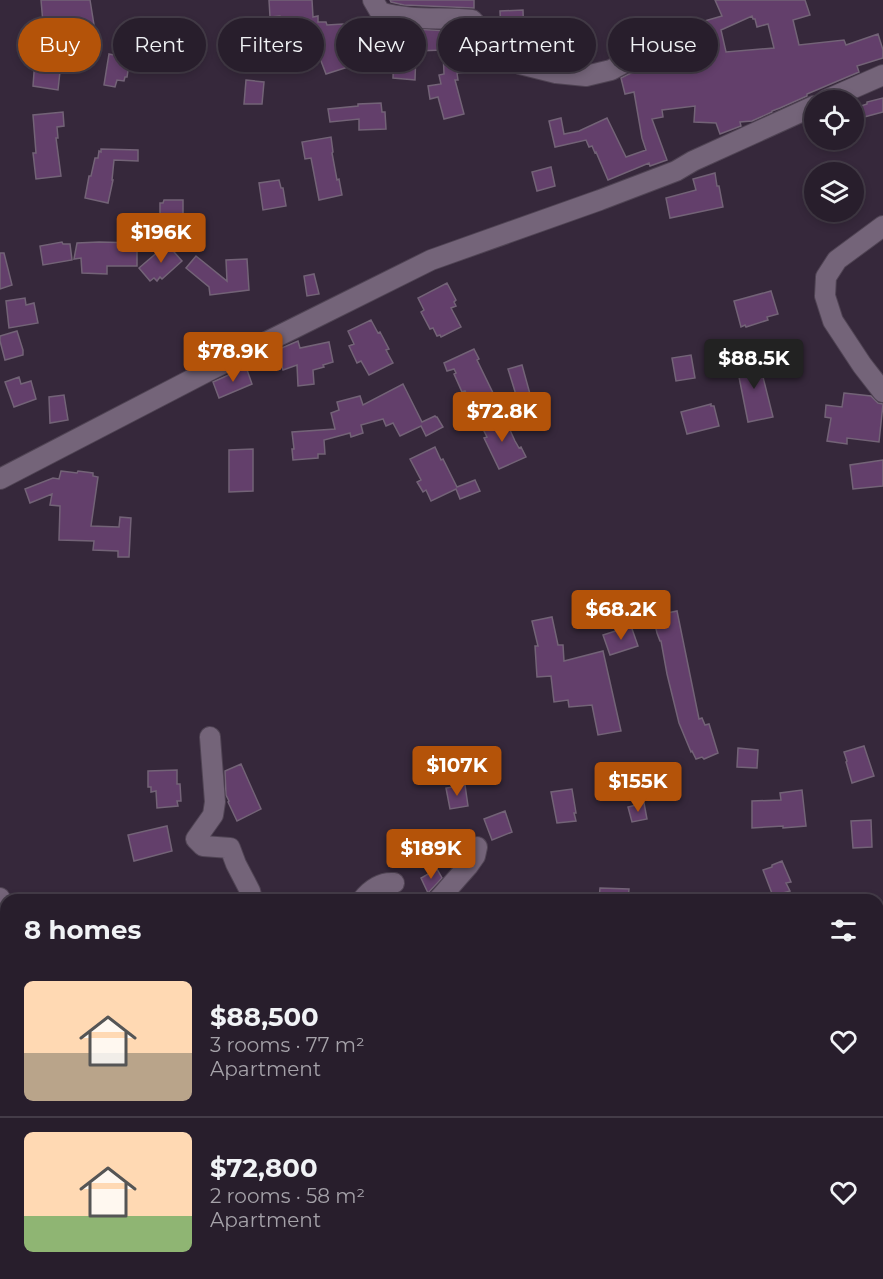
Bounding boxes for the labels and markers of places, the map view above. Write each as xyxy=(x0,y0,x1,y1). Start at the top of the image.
pin: $196K xyxy=(119,213,203,264)
pin: $78.9K xyxy=(184,332,282,383)
pin: $88.5K xyxy=(705,339,803,390)
pin: $72.8K xyxy=(453,392,551,443)
pin: $68.2K xyxy=(572,590,670,641)
pin: $107K xyxy=(415,746,499,797)
pin: $155K xyxy=(596,762,680,813)
pin: $189K xyxy=(389,829,473,880)

